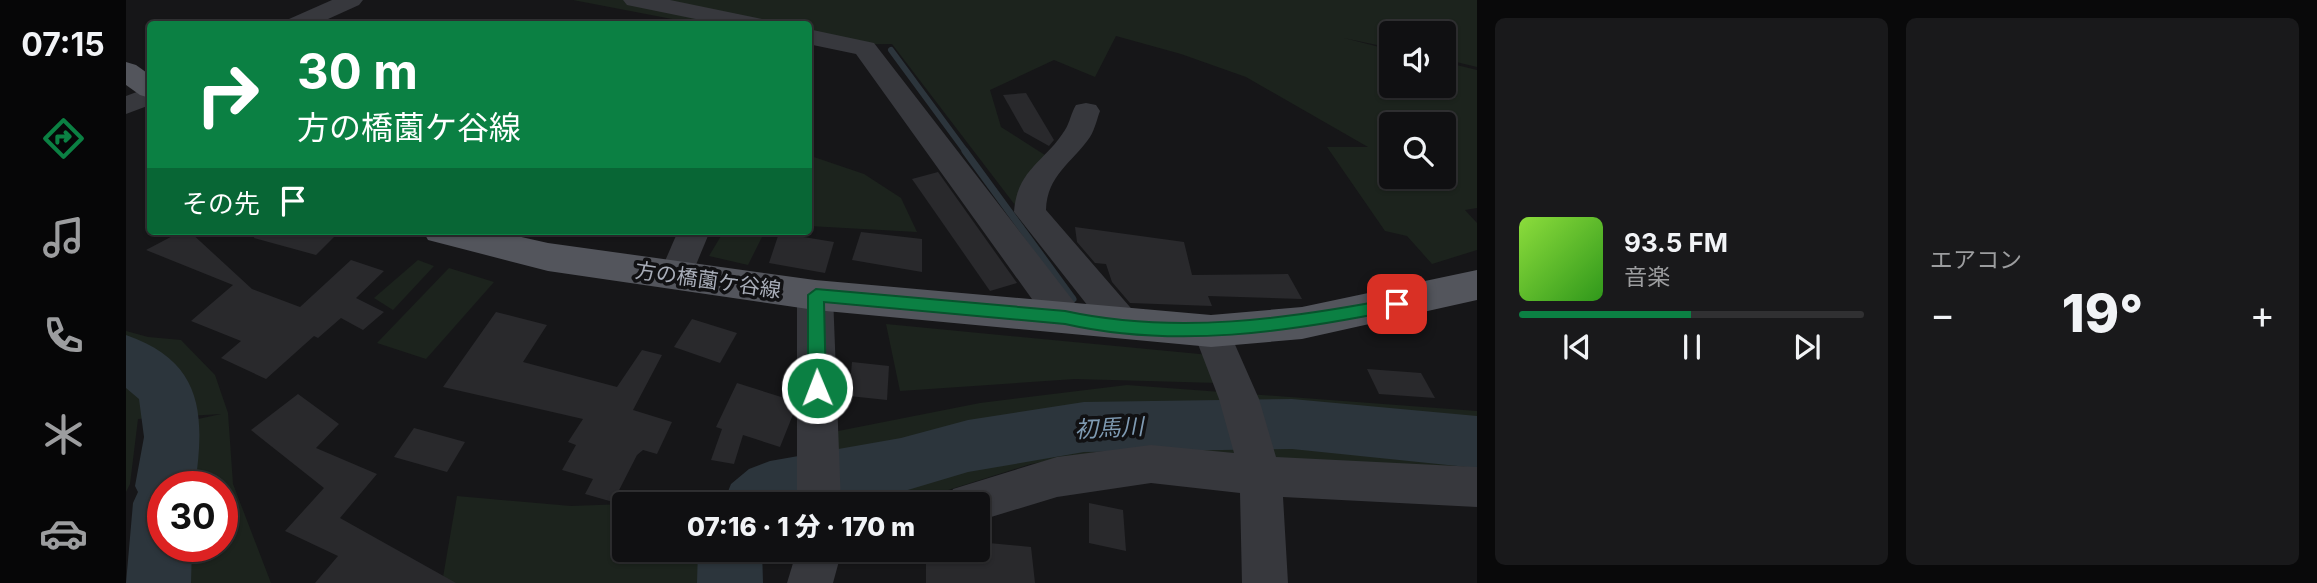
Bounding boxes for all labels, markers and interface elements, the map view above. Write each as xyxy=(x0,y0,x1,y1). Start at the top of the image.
map controls xyxy=(1379,21,1456,189)
button: sound xyxy=(1379,21,1456,98)
text: 07:15 xyxy=(21,25,105,64)
text: 30 m xyxy=(297,42,418,101)
icon: right xyxy=(182,49,273,140)
text: 方の橋薗ケ谷線 xyxy=(297,108,521,147)
button: search xyxy=(1379,112,1456,189)
icon: directions xyxy=(39,114,88,163)
icon: arrive xyxy=(274,182,312,220)
text: その先 xyxy=(182,188,260,219)
icon: music xyxy=(39,213,88,262)
text: 93.5 FM xyxy=(1624,227,1728,258)
text: エアコン xyxy=(1930,246,2022,274)
street label: 方の橋薗ケ谷線 xyxy=(633,257,783,303)
text: 音楽 xyxy=(1624,263,1670,291)
pin xyxy=(1367,274,1427,334)
text: 19° xyxy=(2062,282,2143,345)
icon: arrive xyxy=(1378,285,1416,323)
text: − xyxy=(1930,291,1955,337)
text: + xyxy=(2250,291,2275,337)
icon: phone xyxy=(39,311,88,360)
icon: previous xyxy=(1558,328,1596,366)
icon: pause xyxy=(1673,328,1711,366)
icon: next xyxy=(1788,328,1826,366)
position arrow xyxy=(780,351,854,425)
icon: climate xyxy=(39,410,88,459)
water label: 初馬川 xyxy=(1074,412,1147,444)
speed limit sign: 30 xyxy=(147,471,238,562)
icon: car xyxy=(39,509,88,558)
text: 07:16 · 1 分 · 170 m xyxy=(687,511,915,542)

